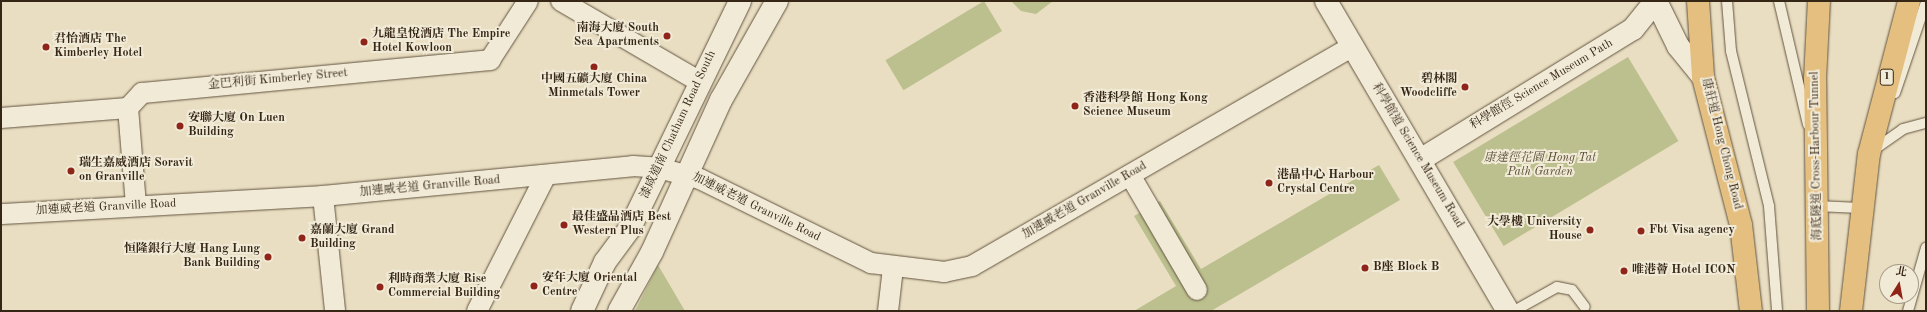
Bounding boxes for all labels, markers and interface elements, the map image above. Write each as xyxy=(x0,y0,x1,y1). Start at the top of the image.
place label: 南海大廈 South Sea Apartments xyxy=(574,22,659,50)
place label: 九龍皇悅酒店 The Empire Hotel Kowloon xyxy=(372,28,511,56)
marker: 南海大廈 South Sea Apartments xyxy=(662,31,672,41)
place label: 君怡酒店 The Kimberley Hotel xyxy=(54,33,142,61)
marker: 九龍皇悅酒店 The Empire Hotel Kowloon xyxy=(359,37,369,47)
street label: 科學館徑 Science Museum Path xyxy=(1468,37,1616,133)
marker: 君怡酒店 The Kimberley Hotel xyxy=(41,42,51,52)
street label: 漆咸道南 Chatham Road South xyxy=(638,49,720,201)
marker: 中國五礦大廈 China Minmetals Tower xyxy=(589,62,599,72)
street label: 金巴利街 Kimberley Street xyxy=(208,67,348,93)
road number: 1 xyxy=(1879,68,1895,86)
street label: 海底隧道 Cross-Harbour Tunnel xyxy=(1808,71,1826,241)
place label: 中國五礦大廈 China Minmetals Tower xyxy=(541,73,647,101)
place label: 碧林閣 Woodcliffe xyxy=(1400,73,1457,101)
street label: 康莊道 Hong Chong Road xyxy=(1698,77,1744,211)
street label: 科學館道 Science Museum Road xyxy=(1368,81,1466,231)
marker: 碧林閣 Woodcliffe xyxy=(1460,82,1470,92)
place label: 香港科學館 Hong Kong Science Museum xyxy=(1083,92,1208,120)
marker: 香港科學館 Hong Kong Science Museum xyxy=(1070,101,1080,111)
place label: 安聯大廈 On Luen Building xyxy=(188,112,285,140)
marker: 安聯大廈 On Luen Building xyxy=(175,121,185,131)
park label: 康達徑花園 Hong Tat Path Garden xyxy=(1484,152,1596,180)
place label: 瑞生嘉威酒店 Soravit on Granville xyxy=(79,157,193,185)
street label: 加連威老道 Granville Road xyxy=(1020,160,1150,242)
marker: 瑞生嘉威酒店 Soravit on Granville xyxy=(66,166,76,176)
place label: 港晶中心 Harbour Crystal Centre xyxy=(1277,169,1374,197)
street label: 加連威老道 Granville Road xyxy=(689,171,823,245)
street label: 加連威老道 Granville Road xyxy=(359,174,501,200)
marker: 港晶中心 Harbour Crystal Centre xyxy=(1264,178,1274,188)
street label: 加連威老道 Granville Road xyxy=(35,197,177,219)
place label: 最佳盛品酒店 Best Western Plus xyxy=(572,211,671,239)
place label: 大學樓 University House xyxy=(1487,216,1582,244)
marker: 最佳盛品酒店 Best Western Plus xyxy=(559,220,569,230)
place label: 嘉蘭大廈 Grand Building xyxy=(310,224,394,252)
place label: Fbt Visa agency xyxy=(1649,224,1735,238)
marker: 大學樓 University House xyxy=(1585,225,1595,235)
marker: Fbt Visa agency xyxy=(1636,226,1646,236)
marker: 嘉蘭大廈 Grand Building xyxy=(297,233,307,243)
place label: 恒隆銀行大廈 Hang Lung Bank Building xyxy=(124,243,260,271)
marker: 恒隆銀行大廈 Hang Lung Bank Building xyxy=(263,252,273,262)
place label: B座 Block B xyxy=(1373,261,1439,275)
marker: B座 Block B xyxy=(1360,263,1370,273)
place label: 唯港薈 Hotel ICON xyxy=(1632,264,1735,278)
north arrow xyxy=(1879,264,1919,304)
marker: 唯港薈 Hotel ICON xyxy=(1619,266,1629,276)
text: 北 xyxy=(1895,266,1908,279)
place label: 安年大廈 Oriental Centre xyxy=(542,272,637,300)
place label: 利時商業大廈 Rise Commercial Building xyxy=(388,273,500,301)
marker: 安年大廈 Oriental Centre xyxy=(529,281,539,291)
marker: 利時商業大廈 Rise Commercial Building xyxy=(375,282,385,292)

